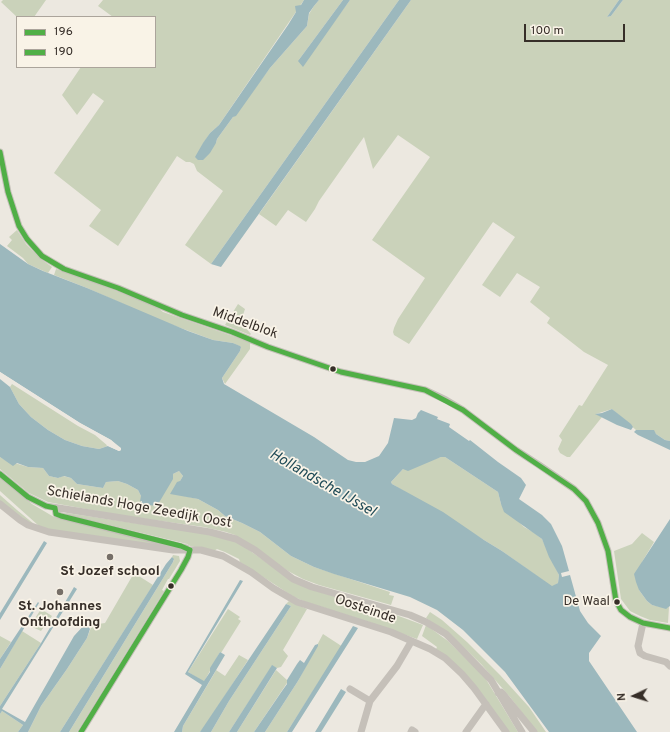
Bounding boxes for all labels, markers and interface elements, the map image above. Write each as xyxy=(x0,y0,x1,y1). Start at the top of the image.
legend xyxy=(16,16,156,68)
scale bar xyxy=(526,16,627,42)
text: 100 m xyxy=(531,23,564,39)
text: 196 xyxy=(54,24,73,40)
text: 190 xyxy=(54,44,73,60)
street label: Middelblok xyxy=(210,304,280,344)
unlabelled marker xyxy=(328,364,338,374)
water label: Hollandsche IJssel xyxy=(266,446,378,522)
street label: Schielands Hoge Zeedijk Oost xyxy=(45,483,233,533)
marker: St Jozef school xyxy=(105,552,115,562)
place label: St Jozef school xyxy=(60,564,160,580)
unlabelled marker xyxy=(166,581,176,591)
marker: St. Johannes Onthoofding xyxy=(55,587,65,597)
street label: Oosteinde xyxy=(332,592,398,628)
place label: De Waal xyxy=(563,594,610,610)
marker: De Waal xyxy=(612,597,622,607)
place label: St. Johannes Onthoofding xyxy=(18,599,102,632)
north arrow xyxy=(614,676,654,716)
text: N xyxy=(615,692,629,701)

